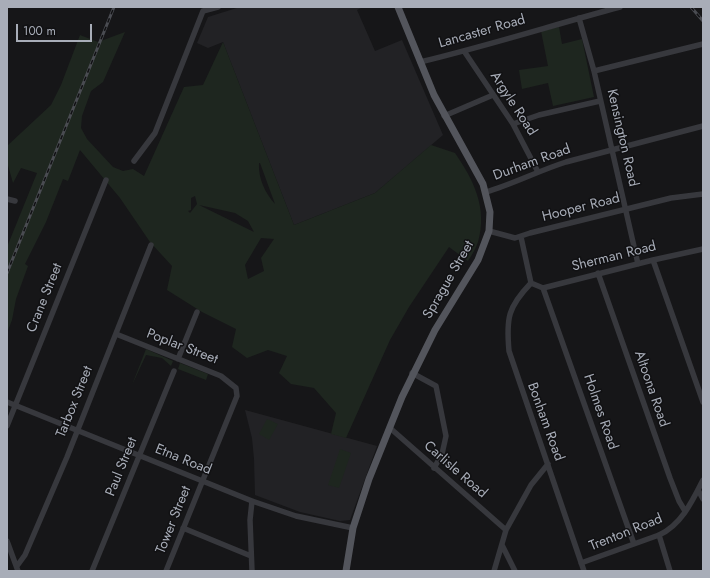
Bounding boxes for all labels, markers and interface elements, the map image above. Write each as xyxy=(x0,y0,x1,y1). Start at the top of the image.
street label: Lancaster Road xyxy=(437,12,527,52)
scale bar xyxy=(18,16,94,42)
text: 100 m xyxy=(23,22,56,40)
street label: Argyle Road xyxy=(486,69,540,139)
street label: Kensington Road xyxy=(603,88,641,188)
street label: Durham Road xyxy=(491,141,573,185)
street label: Hooper Road xyxy=(540,190,622,226)
street label: Sprague Street xyxy=(420,238,478,322)
street label: Sherman Road xyxy=(570,238,658,276)
street label: Crane Street xyxy=(23,261,67,335)
street label: Poplar Street xyxy=(144,326,220,368)
street label: Altoona Road xyxy=(630,349,672,429)
street label: Tarbox Street xyxy=(53,364,97,440)
street label: Holmes Road xyxy=(579,372,621,452)
street label: Bonham Road xyxy=(523,381,567,463)
street label: Paul Street xyxy=(103,435,141,499)
street label: Carlisle Road xyxy=(420,438,490,502)
street label: Etna Road xyxy=(152,441,214,479)
street label: Tower Street xyxy=(153,484,195,556)
street label: Trenton Road xyxy=(587,511,665,555)

